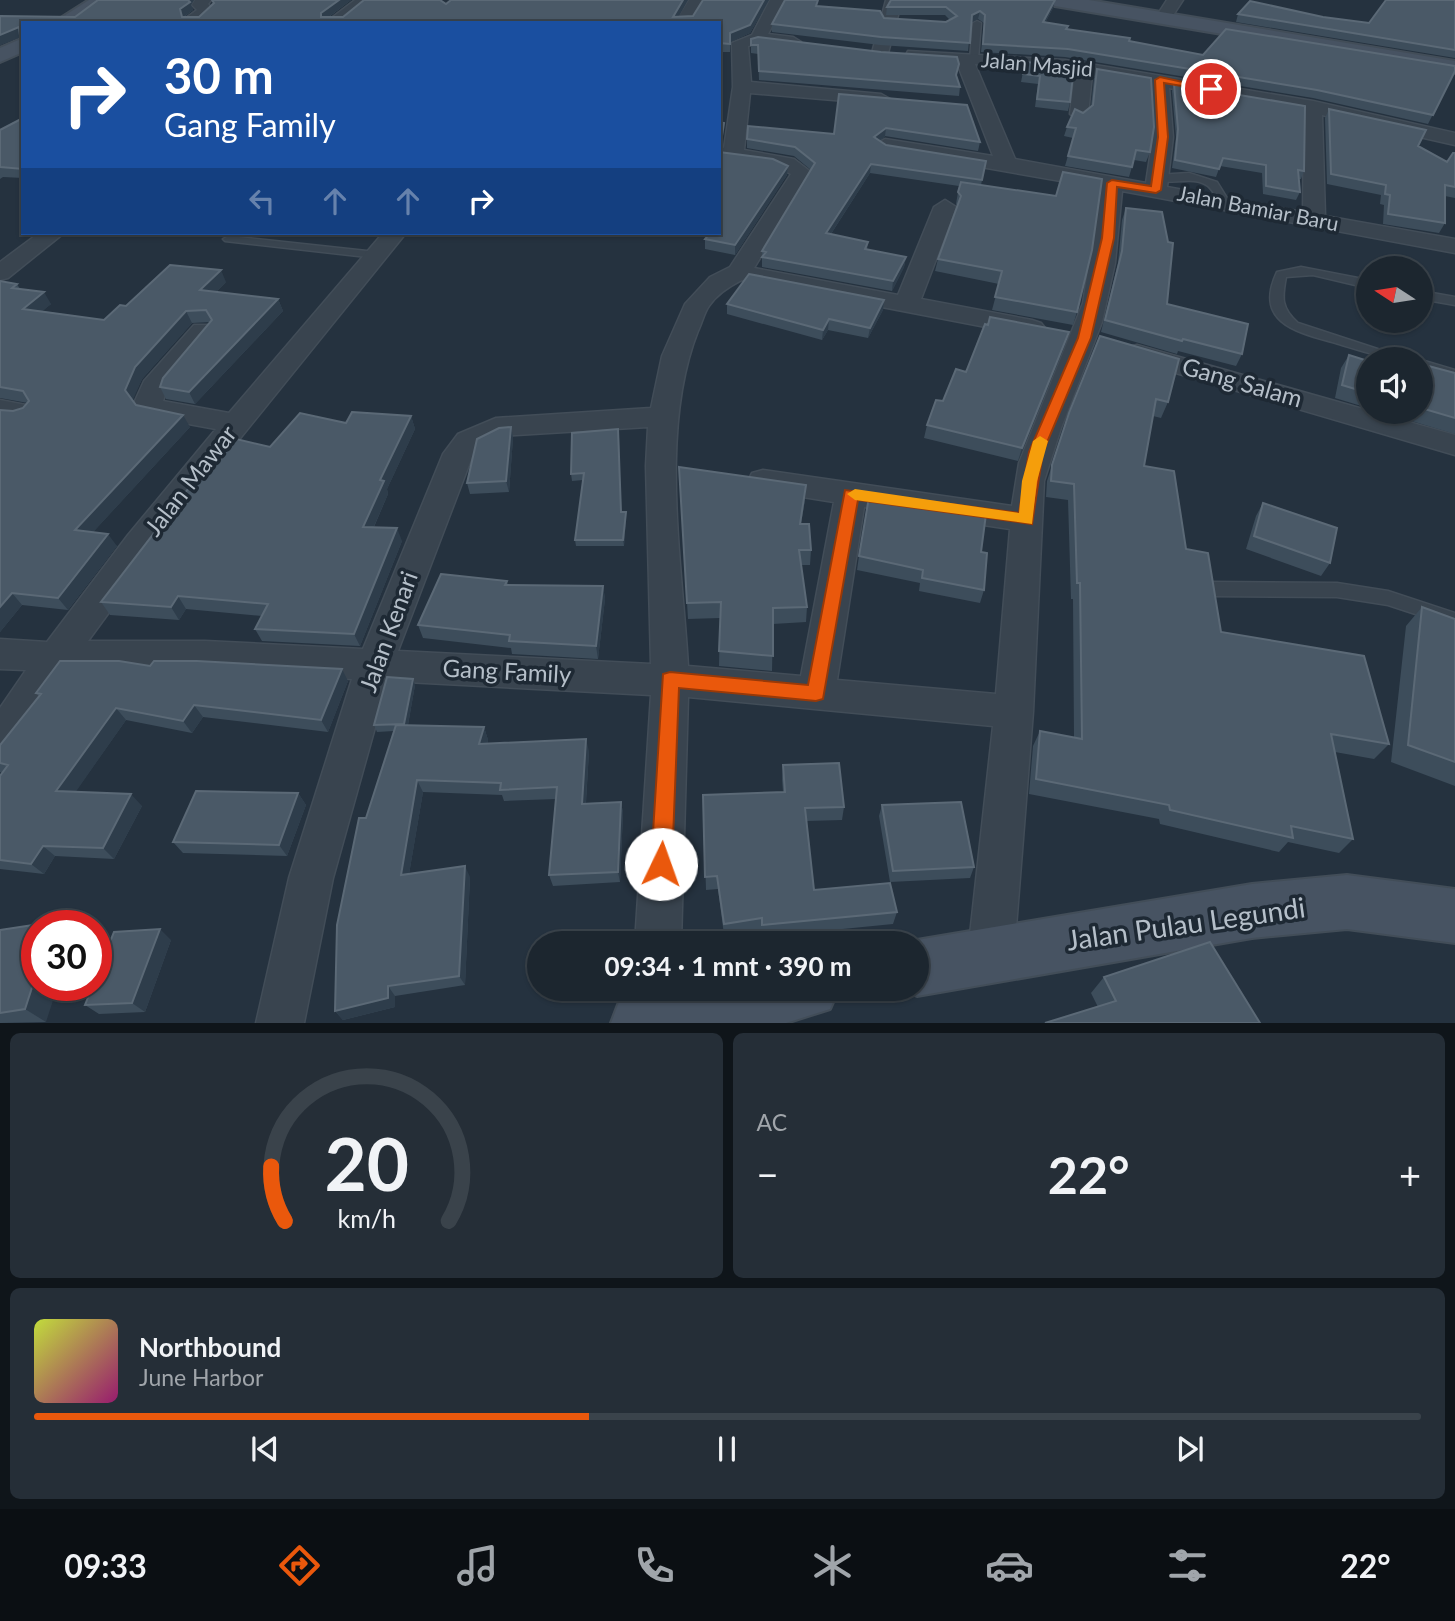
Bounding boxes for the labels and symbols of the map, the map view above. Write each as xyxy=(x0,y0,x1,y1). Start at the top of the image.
street label: Jalan Masjid xyxy=(980,46,1094,81)
pin xyxy=(1181,59,1241,119)
street label: Jalan Bamiar Baru xyxy=(1176,180,1341,235)
north arrow xyxy=(1356,256,1433,332)
street label: Gang Salam xyxy=(1179,351,1306,413)
street label: Jalan Mawar xyxy=(138,419,242,541)
street label: Jalan Kenari xyxy=(352,567,423,696)
street label: Gang Family xyxy=(442,653,573,688)
position arrow xyxy=(624,827,698,901)
street label: Jalan Pulau Legundi xyxy=(1064,889,1307,957)
speed limit sign: 30 xyxy=(21,910,112,1001)

